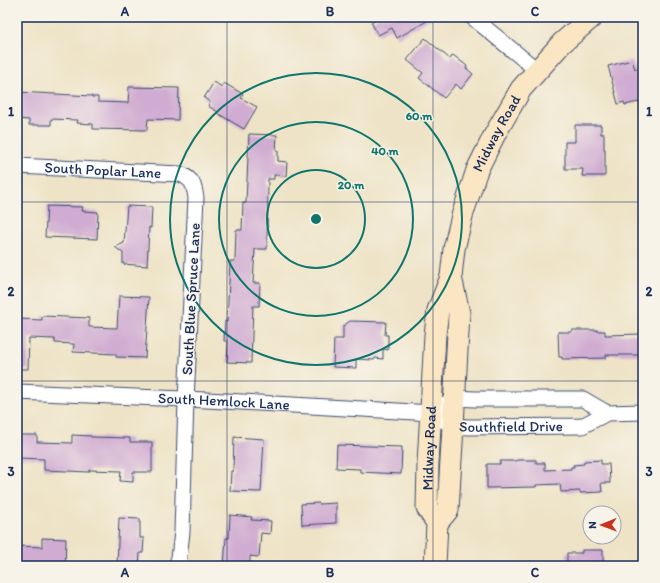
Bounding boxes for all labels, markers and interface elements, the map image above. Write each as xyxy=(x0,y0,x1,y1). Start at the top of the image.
text: A xyxy=(120,4,130,19)
text: B xyxy=(326,4,335,19)
text: C xyxy=(531,4,540,19)
street label: Midway Road xyxy=(469,91,525,175)
text: 1 xyxy=(8,104,14,119)
text: 1 xyxy=(646,104,652,119)
text: 60 m xyxy=(406,109,433,123)
text: 40 m xyxy=(371,144,400,158)
street label: South Poplar Lane xyxy=(44,158,162,182)
text: 20 m xyxy=(338,178,365,192)
centre of rings xyxy=(309,212,323,226)
street label: South Blue Spruce Lane xyxy=(178,222,204,376)
text: 2 xyxy=(8,284,15,299)
text: 2 xyxy=(646,284,653,299)
street label: South Hemlock Lane xyxy=(158,389,290,414)
street label: Midway Road xyxy=(418,405,440,491)
street label: Southfield Drive xyxy=(458,417,563,436)
text: 3 xyxy=(7,464,15,479)
text: 3 xyxy=(645,464,653,479)
north arrow xyxy=(582,505,622,545)
text: N xyxy=(586,521,599,529)
text: A xyxy=(120,565,130,580)
text: B xyxy=(326,565,335,580)
text: C xyxy=(531,565,540,580)

